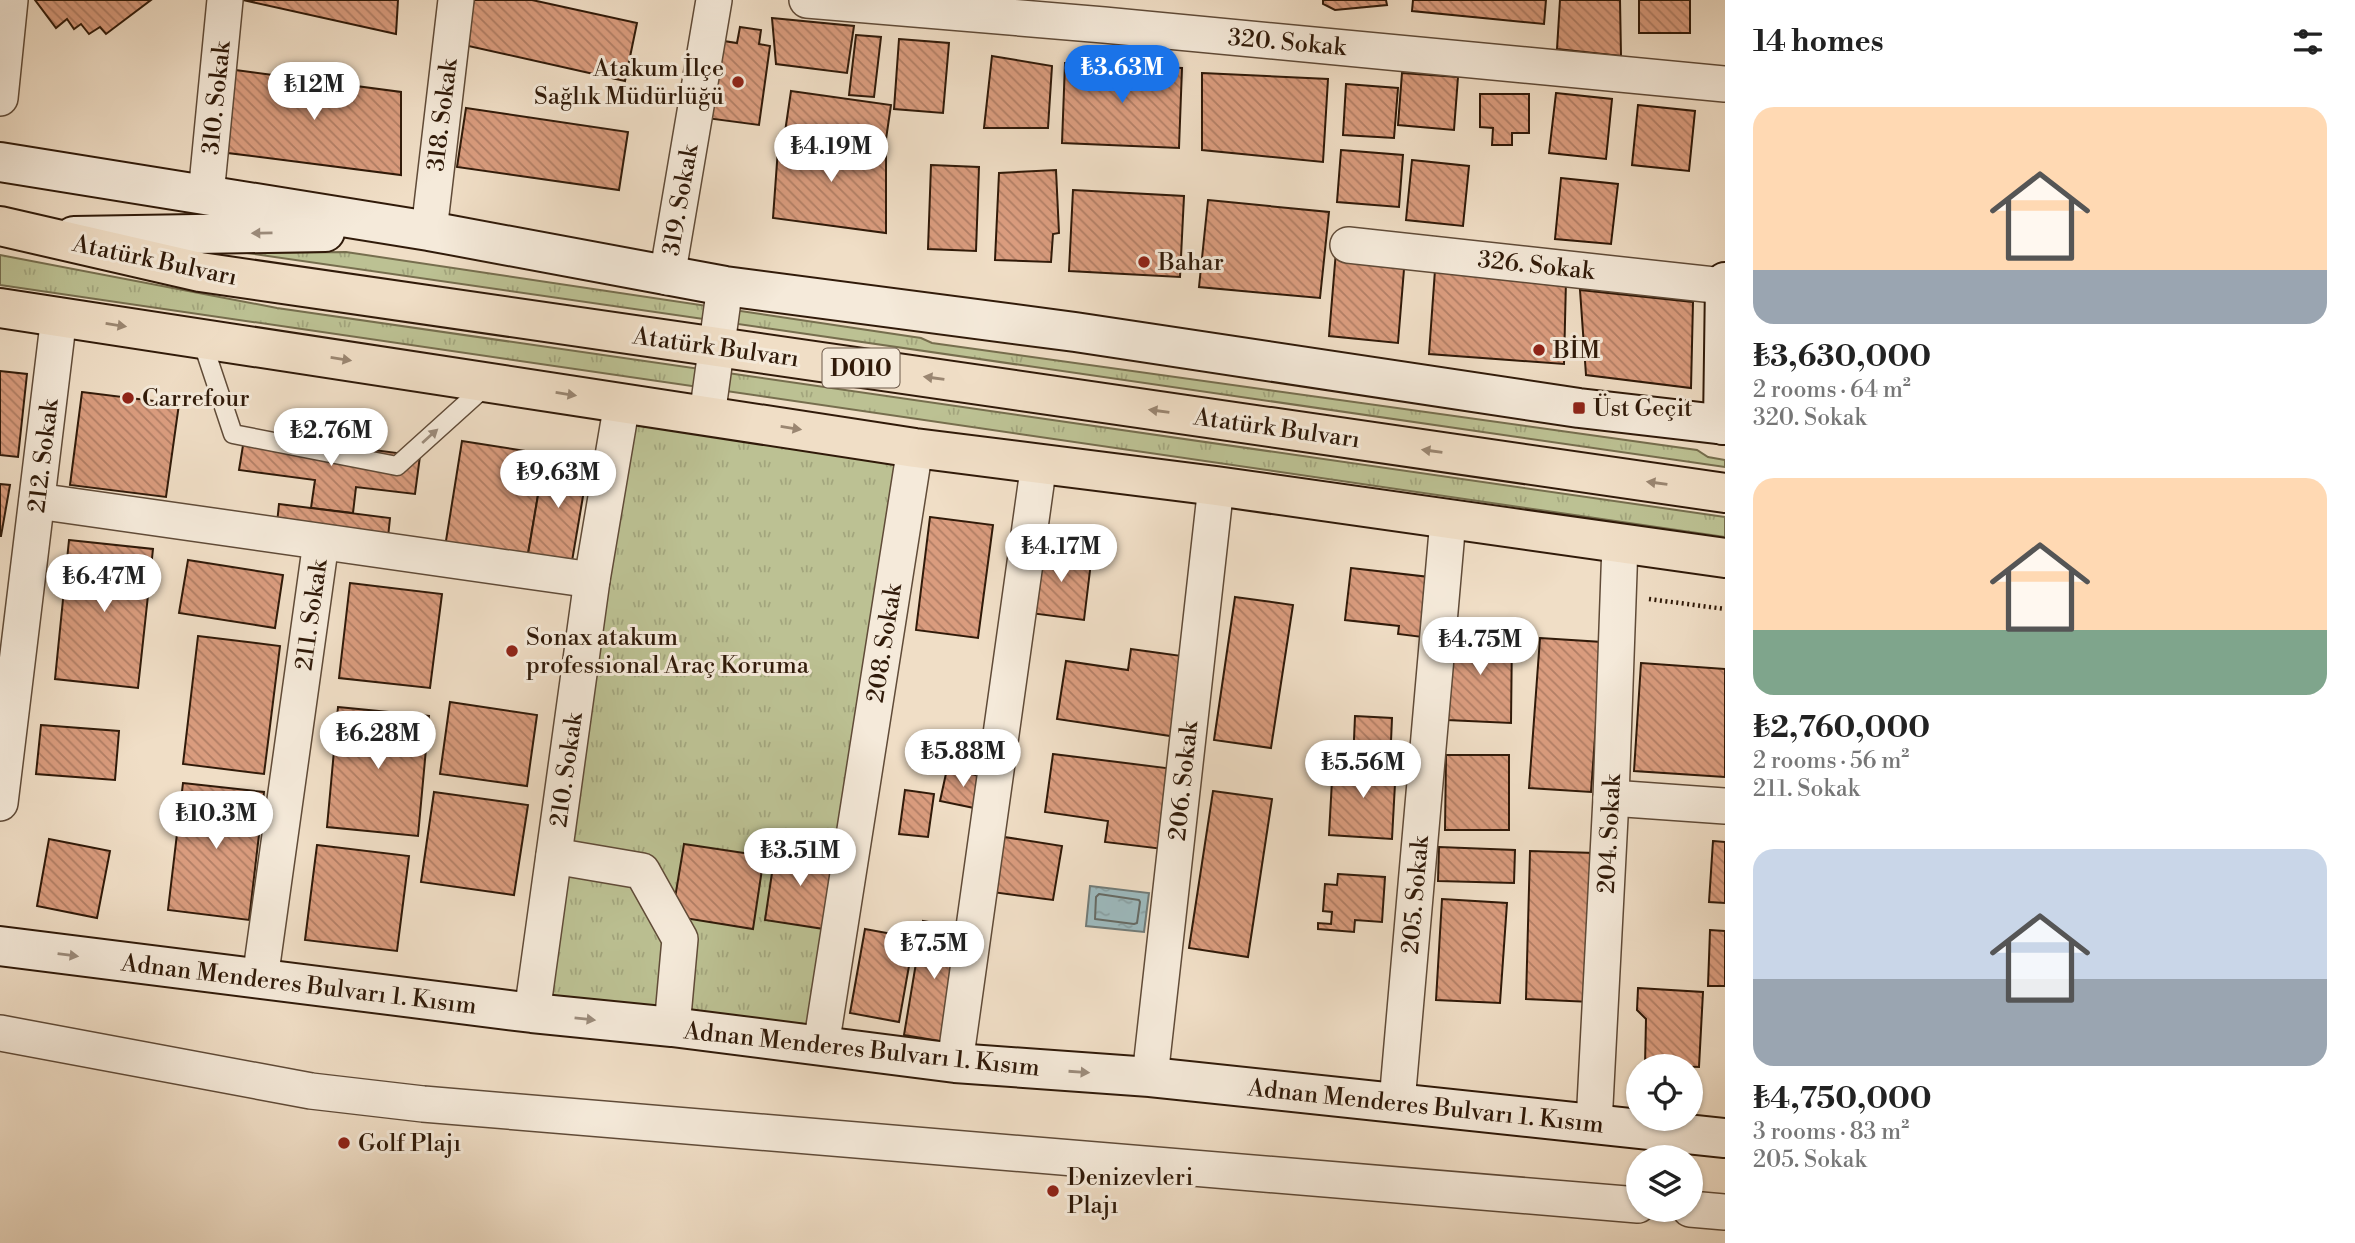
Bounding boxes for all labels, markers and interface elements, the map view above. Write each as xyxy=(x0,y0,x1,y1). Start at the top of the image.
street label: 320. Sokak xyxy=(1227,23,1349,63)
text: 14 homes xyxy=(1753,23,1884,61)
icon: filters xyxy=(2289,23,2327,61)
street label: 310. Sokak xyxy=(196,39,238,156)
pin: ₺3.63M xyxy=(1065,46,1179,105)
place label: Atakum İlçe Sağlık Müdürlüğü xyxy=(534,53,724,112)
text: ₺3.63M xyxy=(1080,54,1164,82)
street label: 318. Sokak xyxy=(421,56,465,173)
pin: ₺12M xyxy=(273,62,355,122)
text: ₺12M xyxy=(284,71,344,99)
marker: Atakum İlçe Sağlık Müdürlüğü xyxy=(730,74,746,90)
pin: ₺4.19M xyxy=(774,124,888,184)
text: ₺4.19M xyxy=(790,133,872,161)
street label: 319. Sokak xyxy=(656,141,706,258)
icon: home xyxy=(1977,153,2103,279)
one-way arrow xyxy=(251,227,273,239)
street label: Atatürk Bulvarı xyxy=(69,229,240,293)
street label: 326. Sokak xyxy=(1476,245,1597,287)
place label: Bahar xyxy=(1157,248,1224,278)
marker: Bahar xyxy=(1136,254,1152,270)
one-way arrow xyxy=(105,320,127,331)
street label: Atatürk Bulvarı xyxy=(630,321,801,375)
place label: BİM xyxy=(1552,335,1600,366)
text: ₺3,630,000 xyxy=(1753,338,1931,376)
marker: BİM xyxy=(1531,342,1547,358)
road number: D010 xyxy=(822,348,900,388)
one-way arrow xyxy=(330,354,352,365)
one-way arrow xyxy=(922,372,944,383)
text: 2 rooms · 64 m² xyxy=(1753,376,1911,404)
place label: Carrefour xyxy=(142,384,250,414)
one-way arrow xyxy=(555,389,577,400)
marker: Carrefour xyxy=(120,390,136,406)
place label: Üst Geçit xyxy=(1593,393,1693,424)
street label: 212. Sokak xyxy=(22,396,66,515)
marker: Üst Geçit xyxy=(1571,400,1587,416)
street label: Atatürk Bulvarı xyxy=(1191,402,1362,456)
text: 320. Sokak xyxy=(1753,404,1867,432)
one-way arrow xyxy=(1148,405,1170,416)
pin: ₺2.76M xyxy=(274,408,388,468)
text: ₺2.76M xyxy=(290,417,372,445)
one-way arrow xyxy=(780,423,802,434)
one-way arrow xyxy=(422,429,439,444)
one-way arrow xyxy=(1421,445,1443,456)
pin: ₺9.63M xyxy=(501,450,615,510)
text: ₺9.63M xyxy=(516,459,600,487)
one-way arrow xyxy=(1646,477,1668,488)
pin: ₺4.17M xyxy=(1004,524,1118,584)
icon: home xyxy=(1977,524,2103,650)
text: ₺4.17M xyxy=(1021,533,1101,561)
pin: ₺6.47M xyxy=(47,554,161,614)
street label: 211. Sokak xyxy=(289,556,335,672)
text: ₺6.47M xyxy=(62,563,146,591)
street label: 208. Sokak xyxy=(861,580,909,705)
pin: ₺4.75M xyxy=(1423,618,1537,677)
place label: Sonax atakum professional Araç Koruma xyxy=(526,623,810,681)
text: ₺4.75M xyxy=(1438,626,1522,654)
marker: Sonax atakum professional Araç Koruma xyxy=(504,643,520,659)
text: ₺2,760,000 xyxy=(1753,709,1930,747)
street label: 210. Sokak xyxy=(544,710,590,829)
pin: ₺6.28M xyxy=(321,712,435,771)
street label: 206. Sokak xyxy=(1163,719,1205,842)
text: ₺6.28M xyxy=(336,720,420,748)
pin: ₺5.88M xyxy=(906,730,1020,789)
text: ₺5.88M xyxy=(921,738,1005,766)
pin: ₺5.56M xyxy=(1306,740,1420,800)
text: 2 rooms · 56 m² xyxy=(1753,747,1909,775)
text: ₺5.56M xyxy=(1321,749,1405,777)
street label: 204. Sokak xyxy=(1592,772,1628,894)
text: 211. Sokak xyxy=(1753,775,1860,803)
pin: ₺10.3M xyxy=(159,792,273,851)
text: ₺10.3M xyxy=(175,800,257,828)
pin: ₺3.51M xyxy=(743,828,857,888)
street label: 205. Sokak xyxy=(1396,833,1436,955)
text: ₺3.51M xyxy=(760,837,840,865)
icon: home xyxy=(1977,895,2103,1021)
pin: ₺7.5M xyxy=(885,922,983,981)
text: ₺7.5M xyxy=(900,930,968,958)
street label: Adnan Menderes Bulvarı 1. Kısım xyxy=(119,948,478,1022)
one-way arrow xyxy=(57,949,79,960)
one-way arrow xyxy=(574,1013,596,1024)
street label: Adnan Menderes Bulvarı 1. Kısım xyxy=(682,1016,1041,1084)
map controls xyxy=(1626,1054,1703,1222)
button: locate xyxy=(1626,1054,1703,1131)
one-way arrow xyxy=(1068,1067,1090,1078)
street label: Adnan Menderes Bulvarı 1. Kısım xyxy=(1246,1073,1605,1141)
text: ₺4,750,000 xyxy=(1753,1080,1932,1118)
text: 3 rooms · 83 m² xyxy=(1753,1118,1909,1146)
place label: Golf Plajı xyxy=(358,1129,461,1159)
marker: Golf Plajı xyxy=(336,1135,352,1151)
button: layers xyxy=(1626,1145,1703,1222)
text: 205. Sokak xyxy=(1753,1146,1866,1174)
place label: Denizevleri Plajı xyxy=(1067,1163,1194,1221)
marker: Denizevleri Plajı xyxy=(1045,1183,1061,1199)

